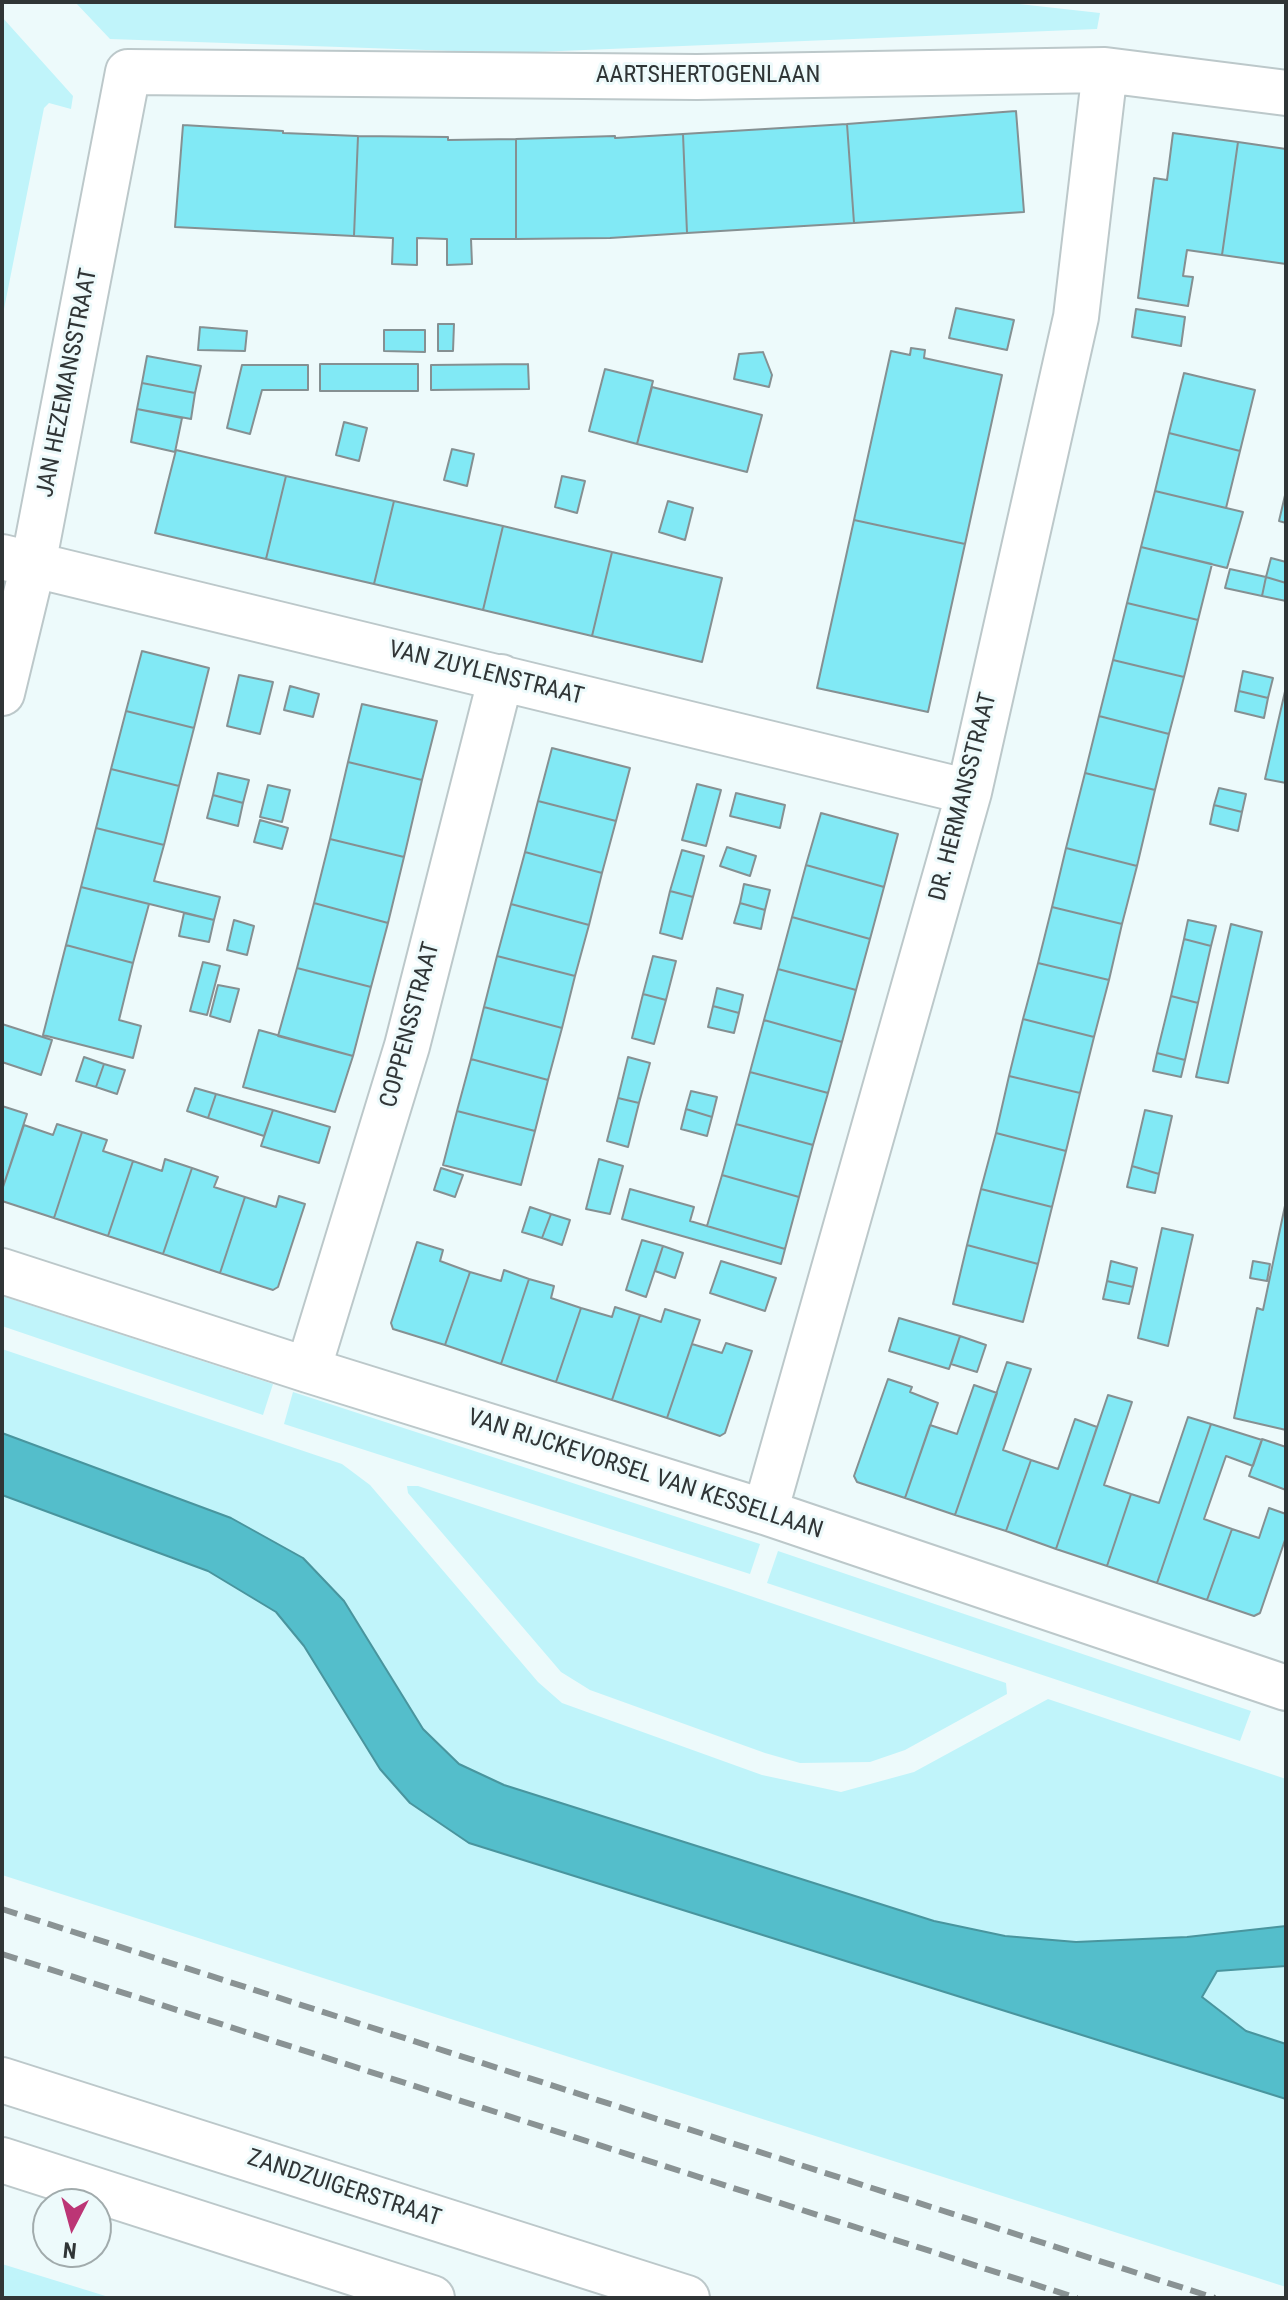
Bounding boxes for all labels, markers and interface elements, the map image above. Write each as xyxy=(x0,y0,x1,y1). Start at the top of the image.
street label: AARTSHERTOGENLAAN xyxy=(596,62,820,90)
street label: JAN HEZEMANSSTRAAT xyxy=(32,266,104,500)
street label: VAN ZUYLENSTRAAT xyxy=(386,636,586,712)
street label: DR. HERMANSSTRAAT xyxy=(924,690,1004,904)
street label: COPPENSSTRAAT xyxy=(375,939,447,1111)
street label: VAN RIJCKEVORSEL VAN KESSELLAAN xyxy=(464,1404,826,1546)
street label: ZANDZUIGERSTRAAT xyxy=(243,2144,445,2234)
north arrow xyxy=(32,2188,112,2268)
text: N xyxy=(62,2237,78,2264)

